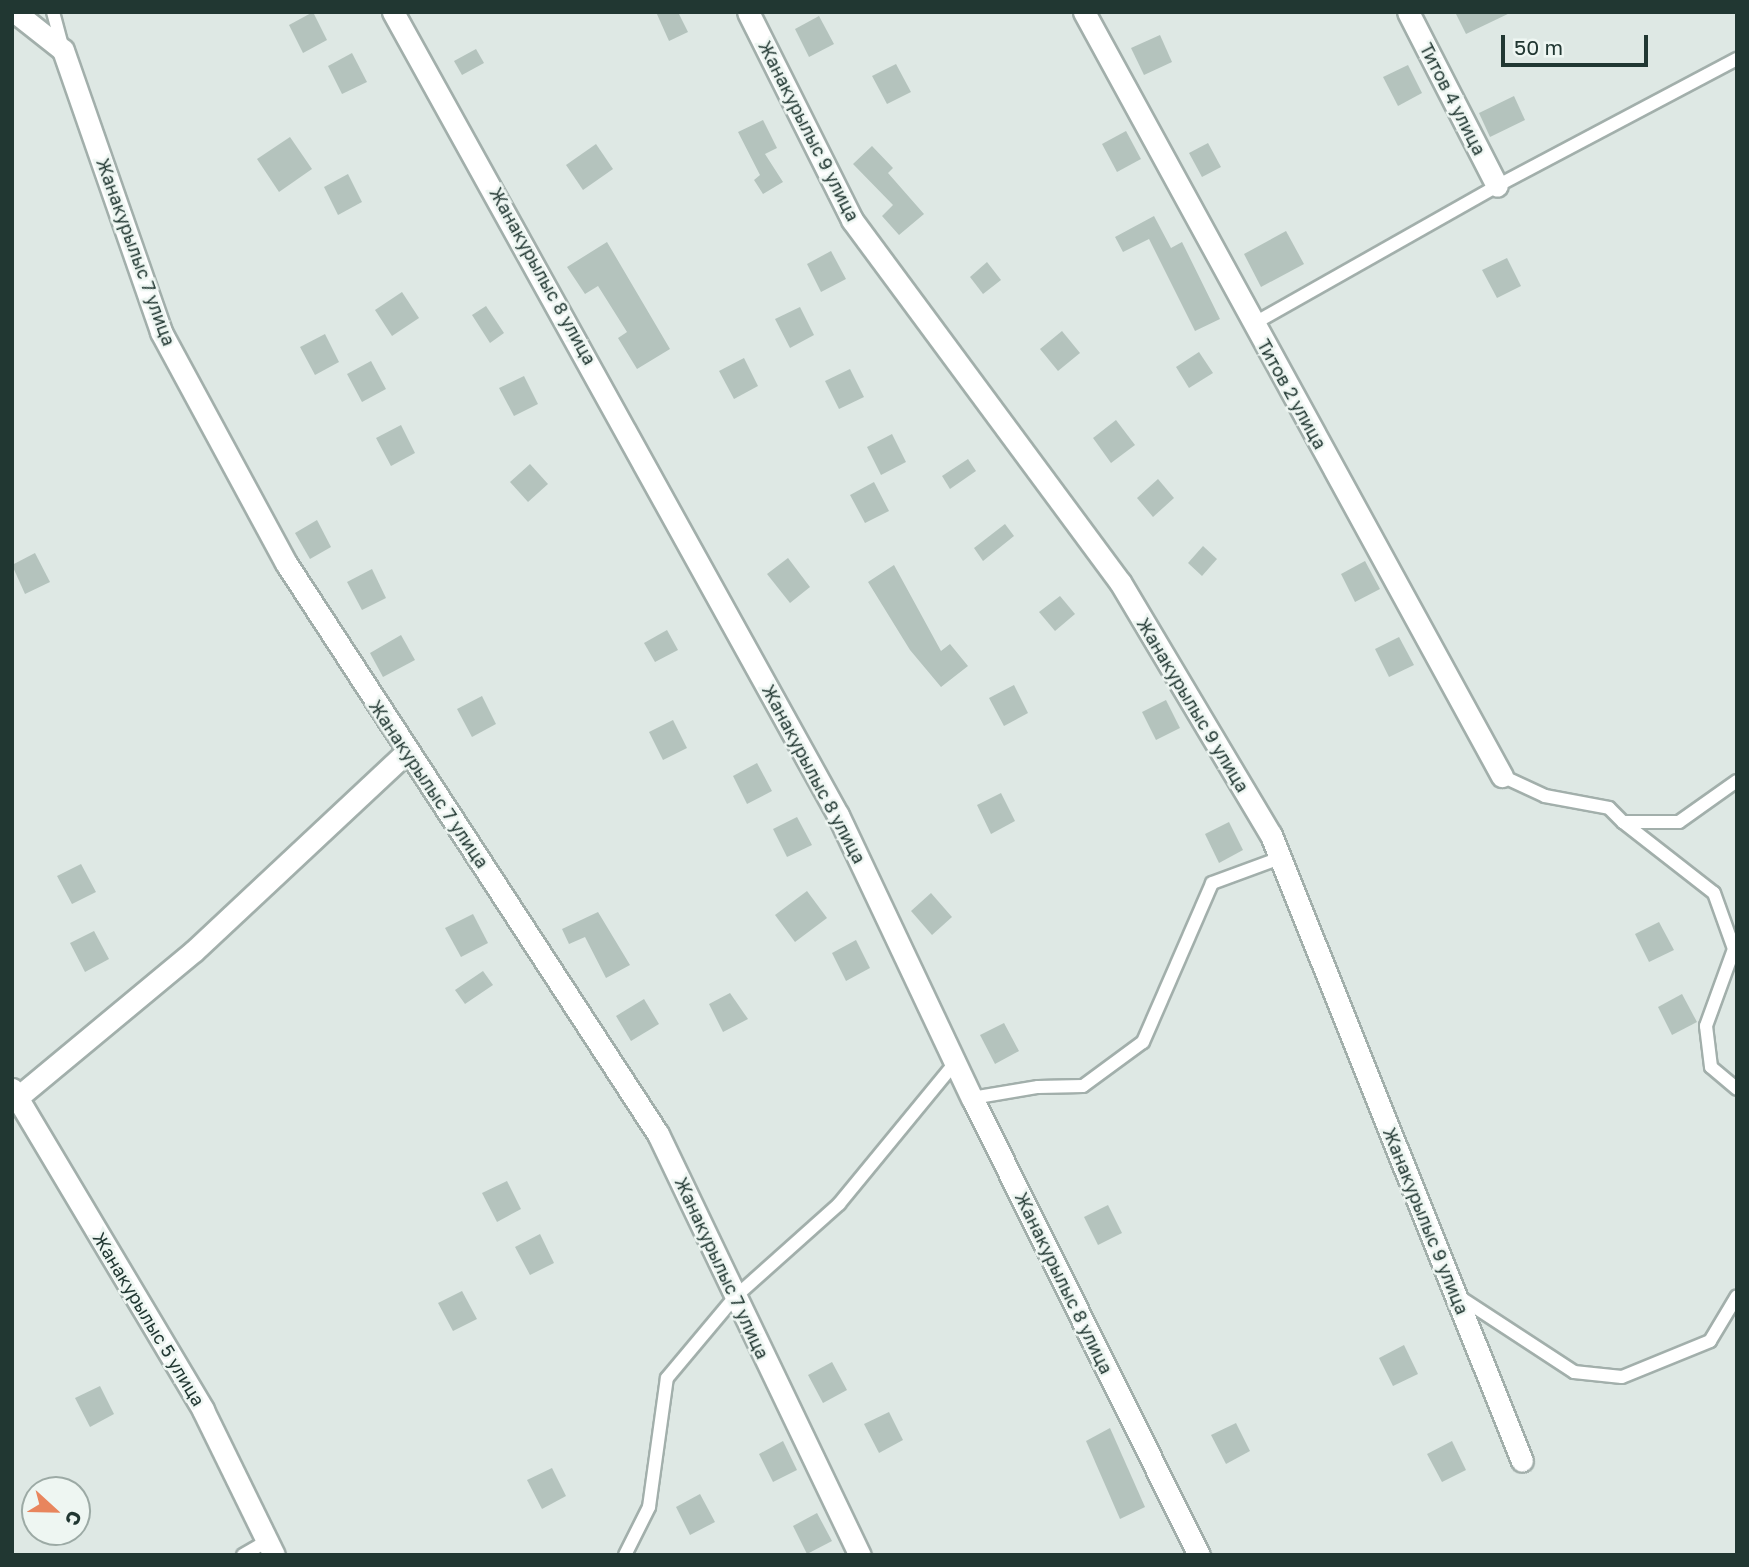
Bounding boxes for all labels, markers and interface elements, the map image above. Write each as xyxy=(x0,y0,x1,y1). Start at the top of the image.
scale bar xyxy=(1504,21,1651,65)
text: 50 m xyxy=(1514,34,1563,60)
street label: Жанакурылыс 9 улица xyxy=(754,37,864,225)
street label: Титов 4 улица xyxy=(1415,39,1491,159)
street label: Жанакурылыс 7 улица xyxy=(92,155,180,349)
street label: Жанакурылыс 8 улица xyxy=(485,184,601,368)
street label: Титов 2 улица xyxy=(1253,335,1331,453)
street label: Жанакурылыс 9 улица xyxy=(1132,614,1254,796)
street label: Жанакурылыс 8 улица xyxy=(758,681,870,867)
street label: Жанакурылыс 7 улица xyxy=(365,696,493,872)
street label: Жанакурылыс 9 улица xyxy=(1379,1125,1473,1317)
street label: Жанакурылыс 7 улица xyxy=(670,1174,774,1362)
street label: Жанакурылыс 8 улица xyxy=(1011,1189,1117,1377)
street label: Жанакурылыс 5 улица xyxy=(89,1228,209,1410)
north arrow xyxy=(21,1476,91,1546)
text: С xyxy=(61,1508,87,1529)

